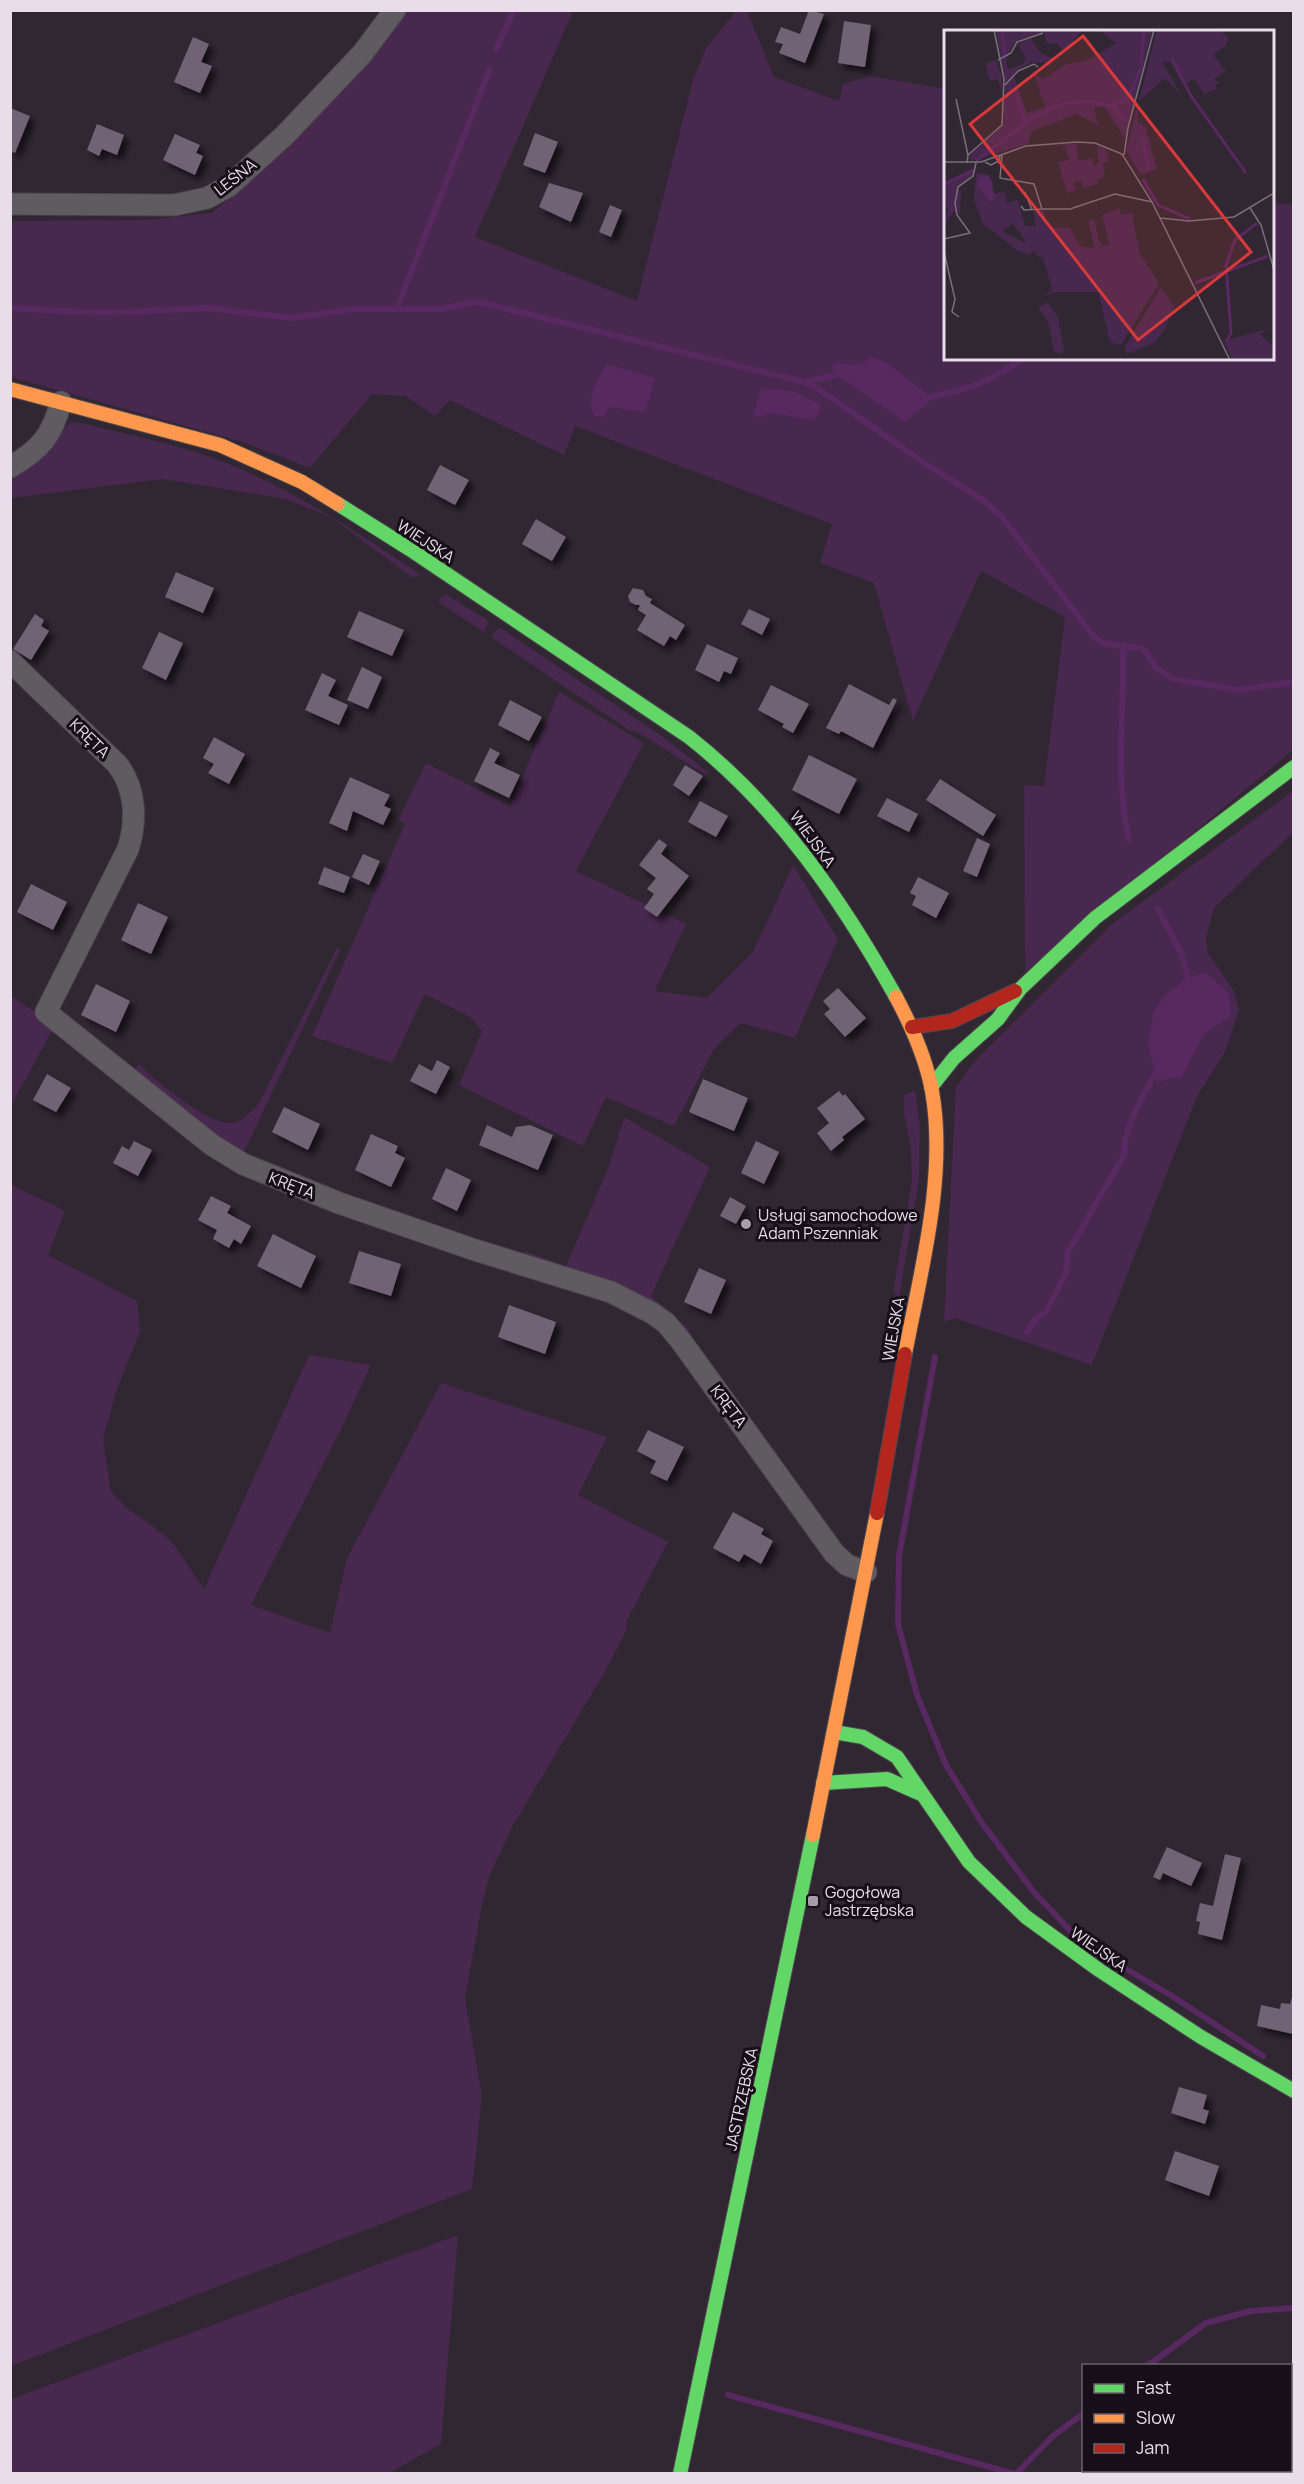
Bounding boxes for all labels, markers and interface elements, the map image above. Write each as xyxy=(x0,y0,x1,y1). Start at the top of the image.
inset map xyxy=(944,30,1274,360)
street label: LEŚNA xyxy=(209,153,261,201)
street label: WIEJSKA xyxy=(393,514,459,568)
street label: KRĘTA xyxy=(65,713,115,763)
street label: WIEJSKA xyxy=(785,806,841,872)
street label: KRĘTA xyxy=(266,1166,318,1204)
place label: Usługi samochodowe Adam Pszenniak xyxy=(758,1204,918,1244)
marker: Usługi samochodowe Adam Pszenniak xyxy=(739,1217,753,1231)
street label: WIEJSKA xyxy=(877,1295,909,1363)
street label: KRĘTA xyxy=(706,1380,752,1432)
place label: Gogołowa Jastrzębska xyxy=(825,1881,914,1921)
marker: Gogołowa Jastrzębska xyxy=(806,1894,820,1908)
street label: WIEJSKA xyxy=(1066,1921,1132,1977)
street label: JASTRZĘBSKA xyxy=(719,2046,763,2152)
legend xyxy=(1082,2364,1292,2472)
text: Fast xyxy=(1136,2375,1171,2399)
text: Slow xyxy=(1136,2405,1176,2429)
text: Jam xyxy=(1136,2435,1170,2459)

